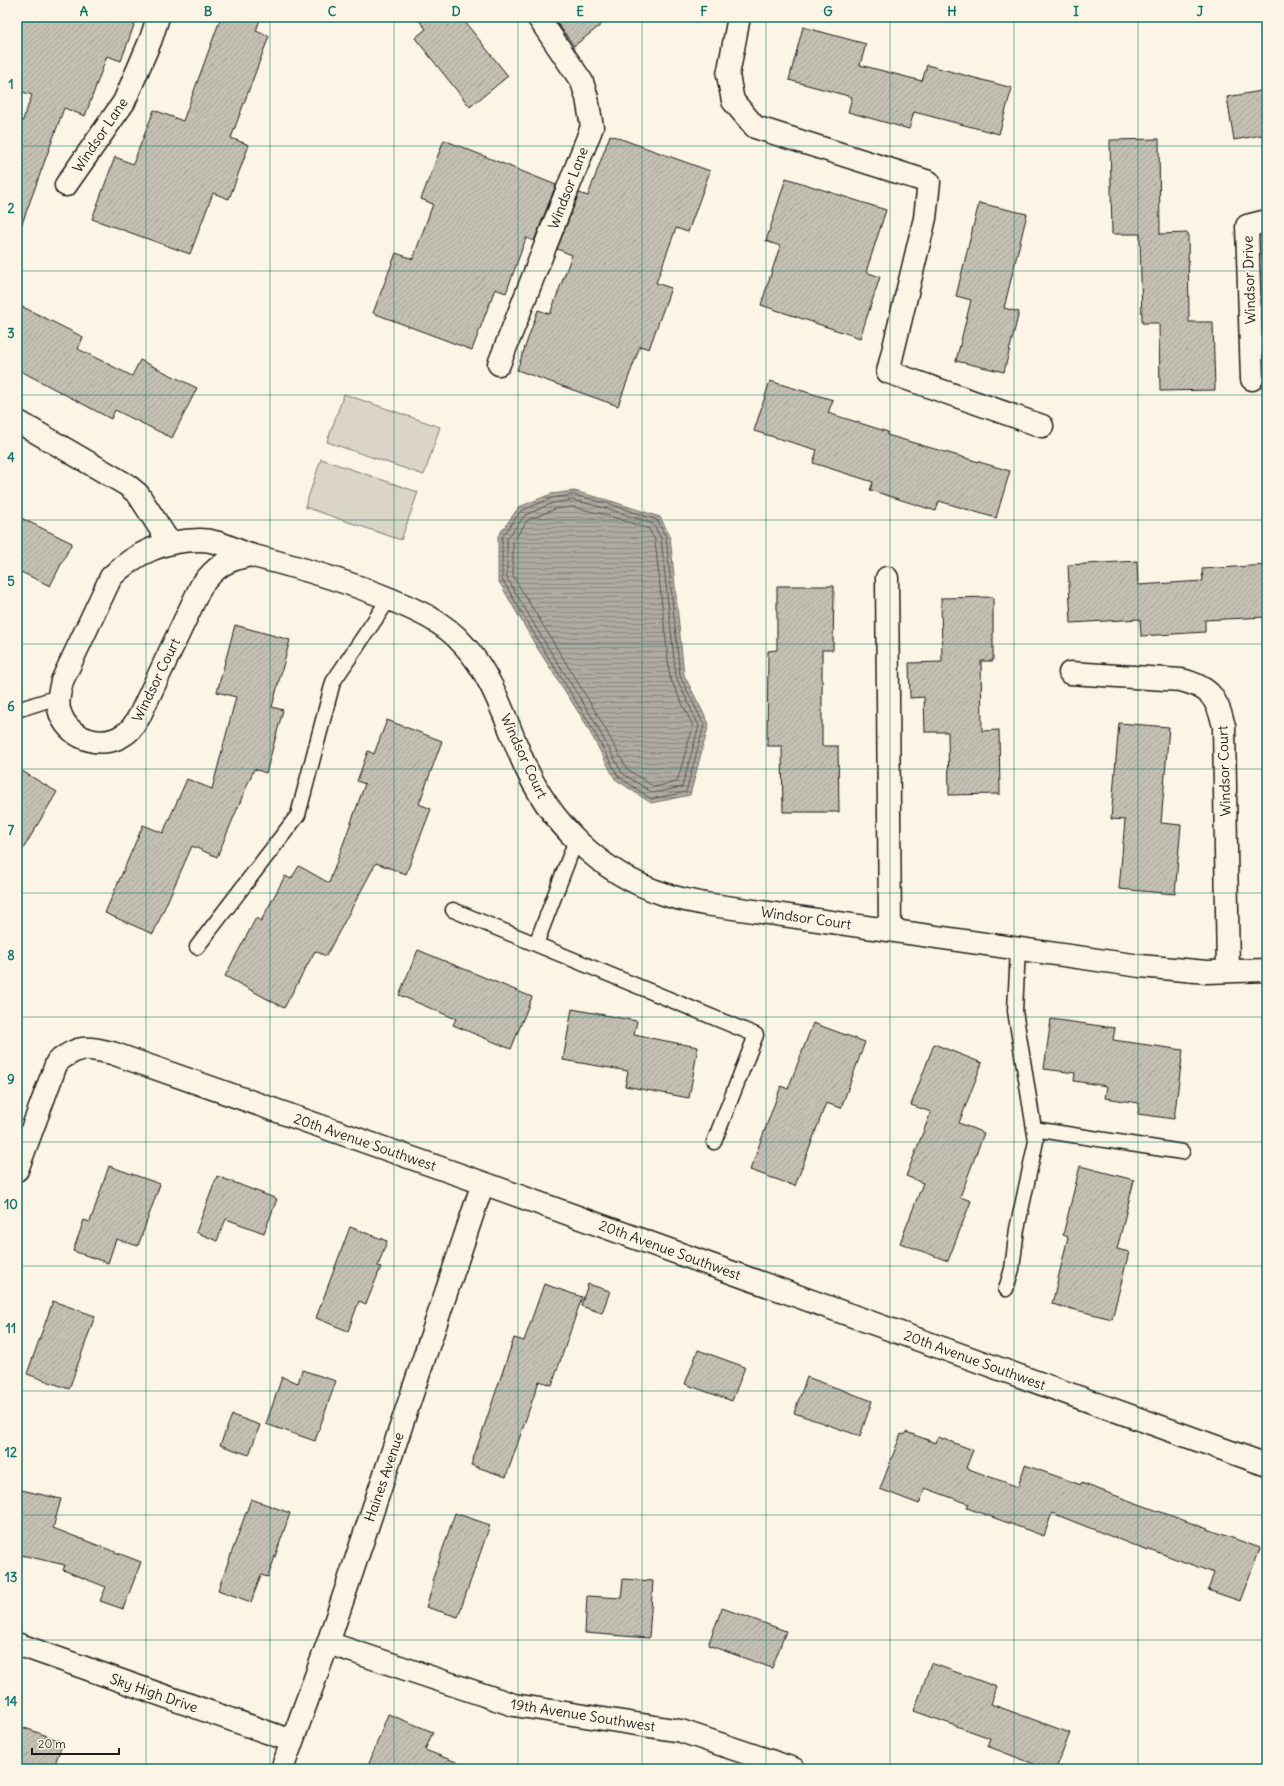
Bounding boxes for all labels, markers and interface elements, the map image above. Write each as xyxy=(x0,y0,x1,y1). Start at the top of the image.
text: A xyxy=(80,3,89,20)
text: B xyxy=(204,3,213,20)
text: C xyxy=(328,3,337,20)
text: D xyxy=(451,3,461,20)
text: E xyxy=(576,3,584,20)
text: F xyxy=(700,3,708,20)
text: G xyxy=(823,3,833,20)
text: H xyxy=(947,3,957,20)
text: I xyxy=(1073,3,1079,20)
text: J xyxy=(1197,3,1204,20)
text: 1 xyxy=(8,76,14,93)
street label: Windsor Lane xyxy=(68,94,132,176)
street label: Windsor Lane xyxy=(544,144,592,232)
text: 2 xyxy=(7,200,15,217)
street label: Windsor Drive xyxy=(1238,235,1260,325)
text: 3 xyxy=(7,325,15,342)
text: 4 xyxy=(7,449,15,466)
text: 5 xyxy=(7,573,15,590)
street label: Windsor Court xyxy=(128,635,184,725)
text: 6 xyxy=(7,698,15,715)
street label: Windsor Court xyxy=(497,711,552,801)
street label: Windsor Court xyxy=(1213,725,1235,817)
text: 7 xyxy=(8,822,15,839)
street label: Windsor Court xyxy=(760,903,853,933)
text: 8 xyxy=(7,947,15,964)
text: 9 xyxy=(7,1071,15,1088)
street label: 20th Avenue Southwest xyxy=(291,1109,439,1175)
text: 10 xyxy=(4,1196,18,1213)
street label: 20th Avenue Southwest xyxy=(597,1216,744,1284)
text: 11 xyxy=(6,1320,16,1337)
street label: 20th Avenue Southwest xyxy=(902,1326,1049,1394)
street label: Haines Avenue xyxy=(360,1430,408,1524)
text: 12 xyxy=(5,1444,17,1461)
text: 13 xyxy=(5,1569,17,1586)
street label: Sky High Drive xyxy=(108,1670,200,1716)
text: 14 xyxy=(5,1693,18,1710)
street label: 19th Avenue Southwest xyxy=(509,1695,657,1735)
scale bar xyxy=(32,1730,119,1756)
text: 20 m xyxy=(38,1736,66,1751)

